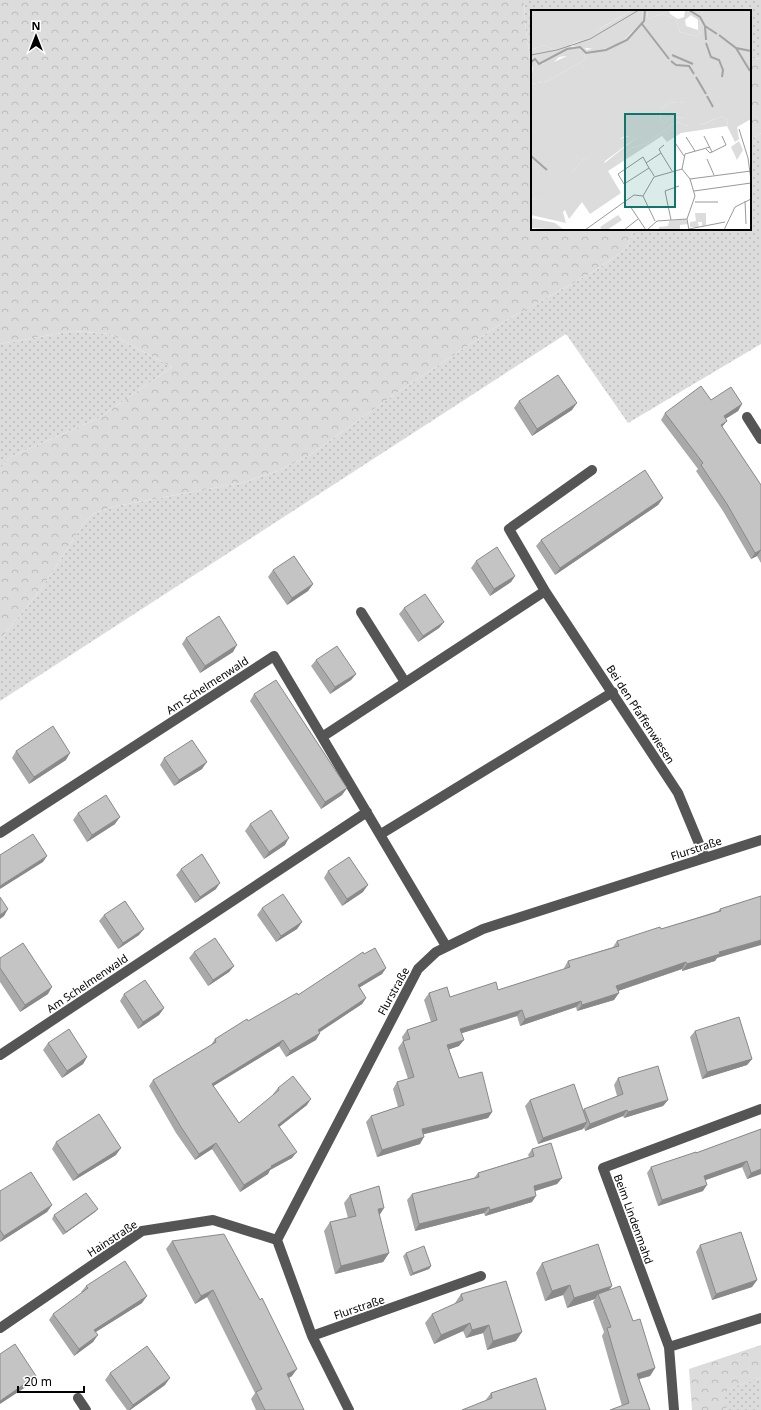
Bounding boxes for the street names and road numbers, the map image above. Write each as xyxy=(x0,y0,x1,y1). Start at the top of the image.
street label: Am Schelmenwald xyxy=(163,653,251,717)
street label: Bei den Pfaffenwiesen xyxy=(603,662,679,766)
street label: Flurstraße xyxy=(669,833,723,863)
street label: Am Schelmenwald xyxy=(43,950,131,1016)
street label: Flurstraße xyxy=(374,964,412,1018)
street label: Beim Lindenmahd xyxy=(611,1172,657,1266)
street label: Hainstraße xyxy=(84,1216,140,1260)
street label: Flurstraße xyxy=(332,1291,386,1323)

